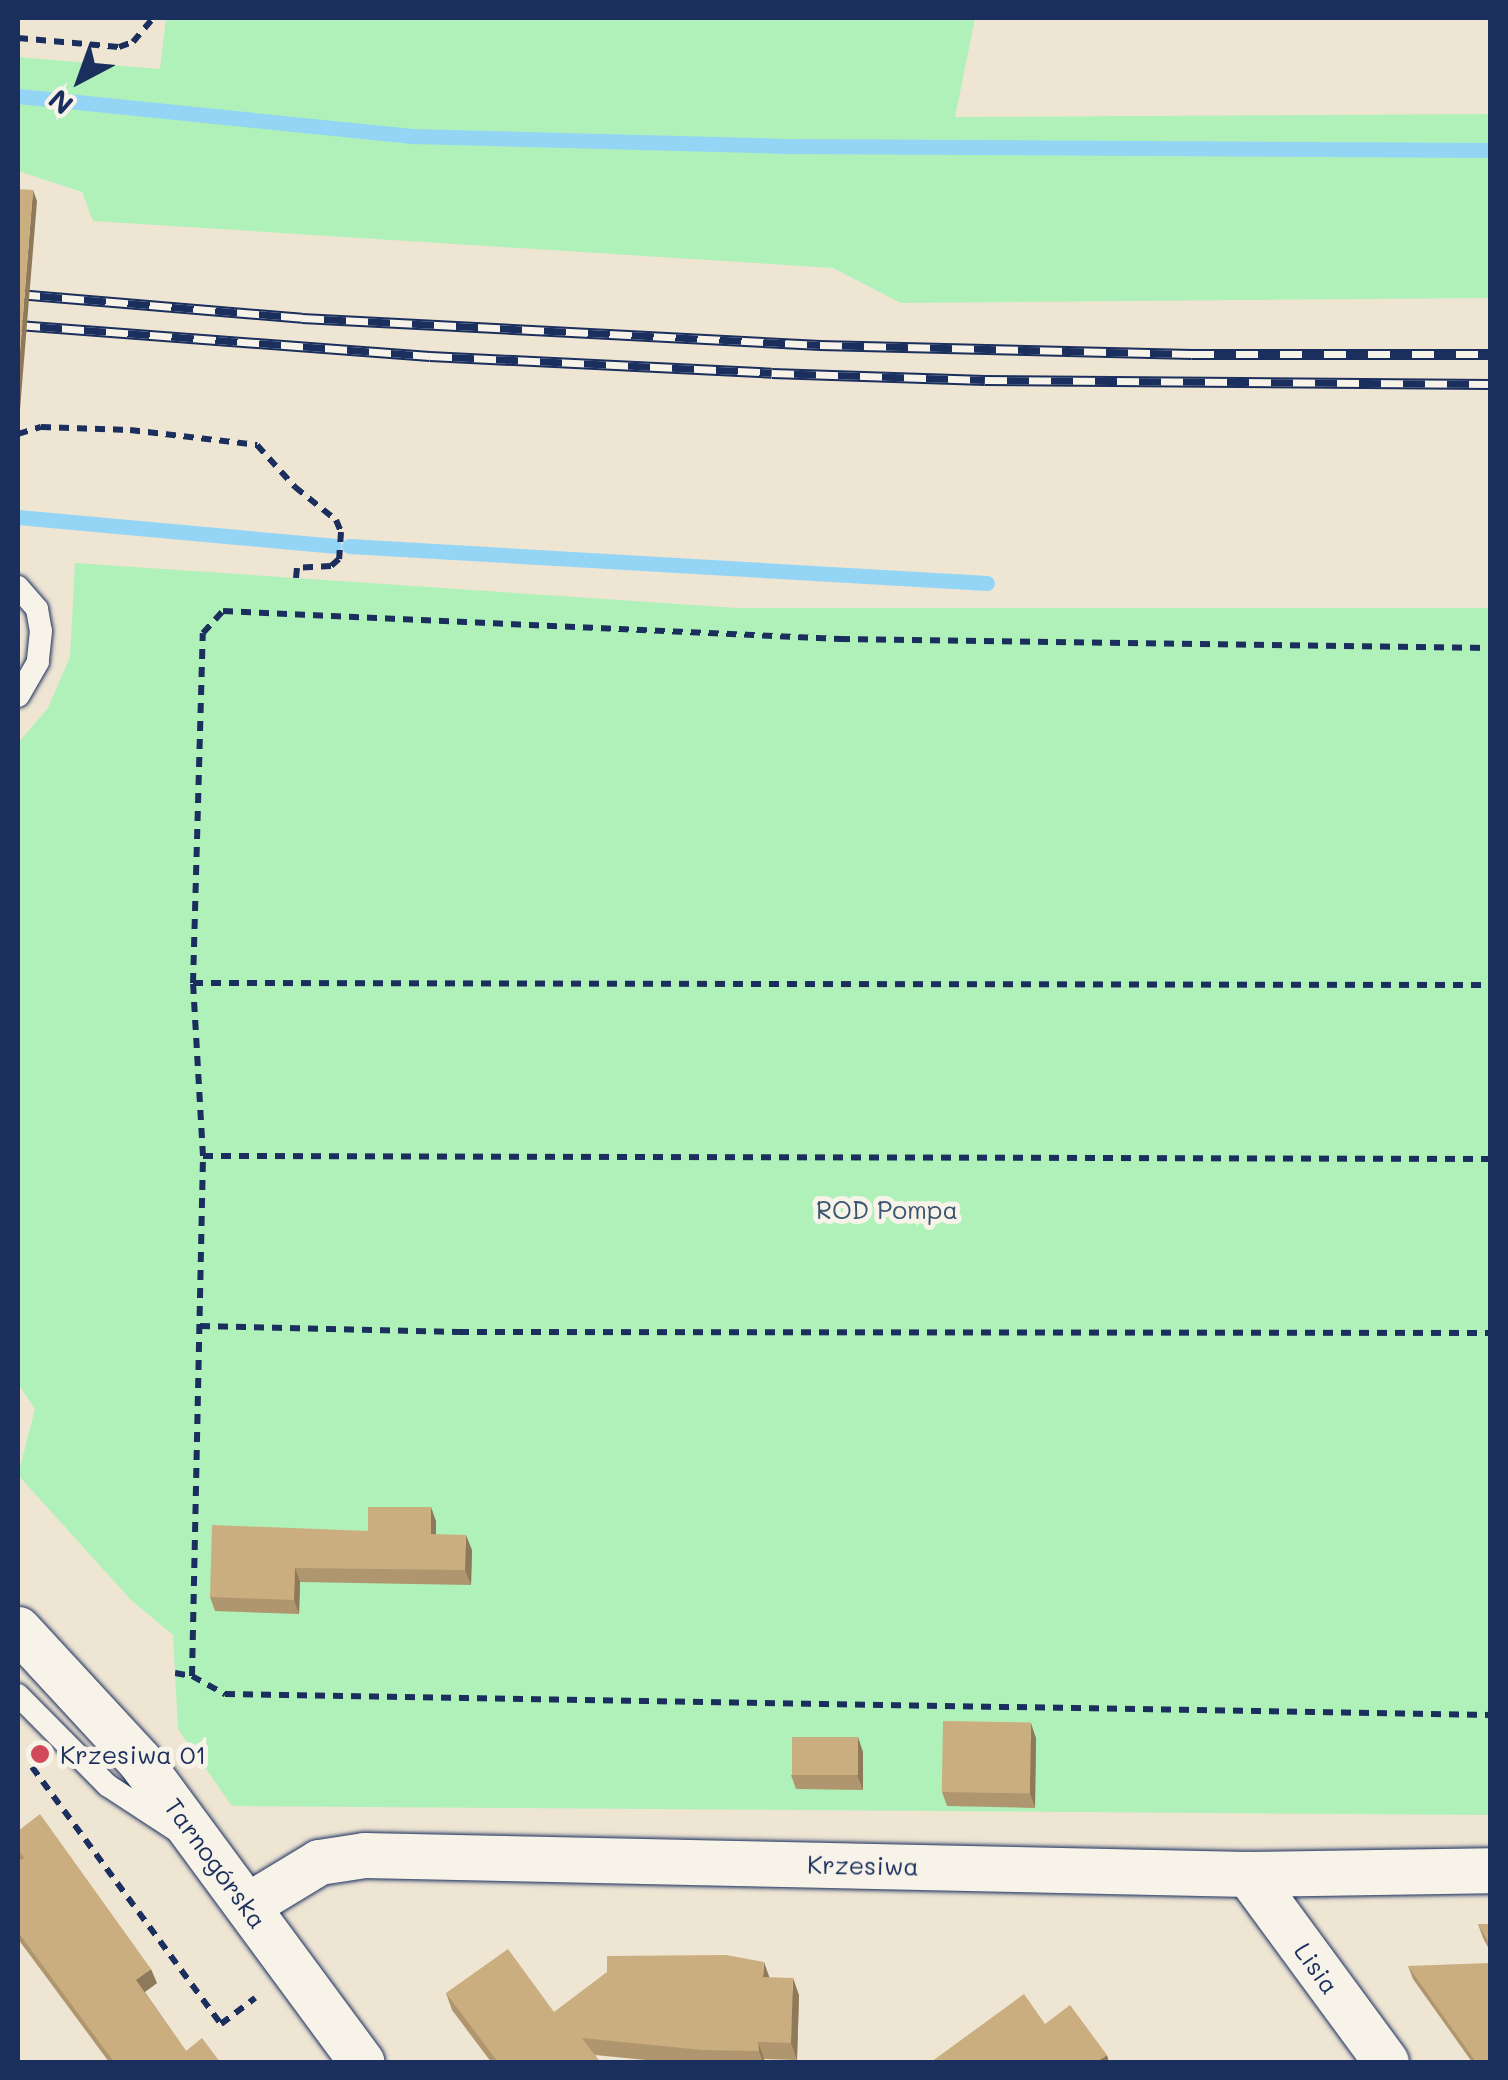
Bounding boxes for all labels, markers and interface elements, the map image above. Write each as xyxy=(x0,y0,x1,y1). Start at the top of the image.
north arrow xyxy=(30,30,130,130)
text: N xyxy=(40,82,80,123)
park label: ROD Pompa xyxy=(816,1194,958,1224)
place label: Krzesiwa 01 xyxy=(60,1739,206,1769)
marker: Krzesiwa 01 xyxy=(29,1743,51,1765)
street label: Tarnogórska xyxy=(159,1792,273,1934)
street label: Krzesiwa xyxy=(807,1849,919,1881)
street label: Lisia xyxy=(1288,1936,1346,2000)

